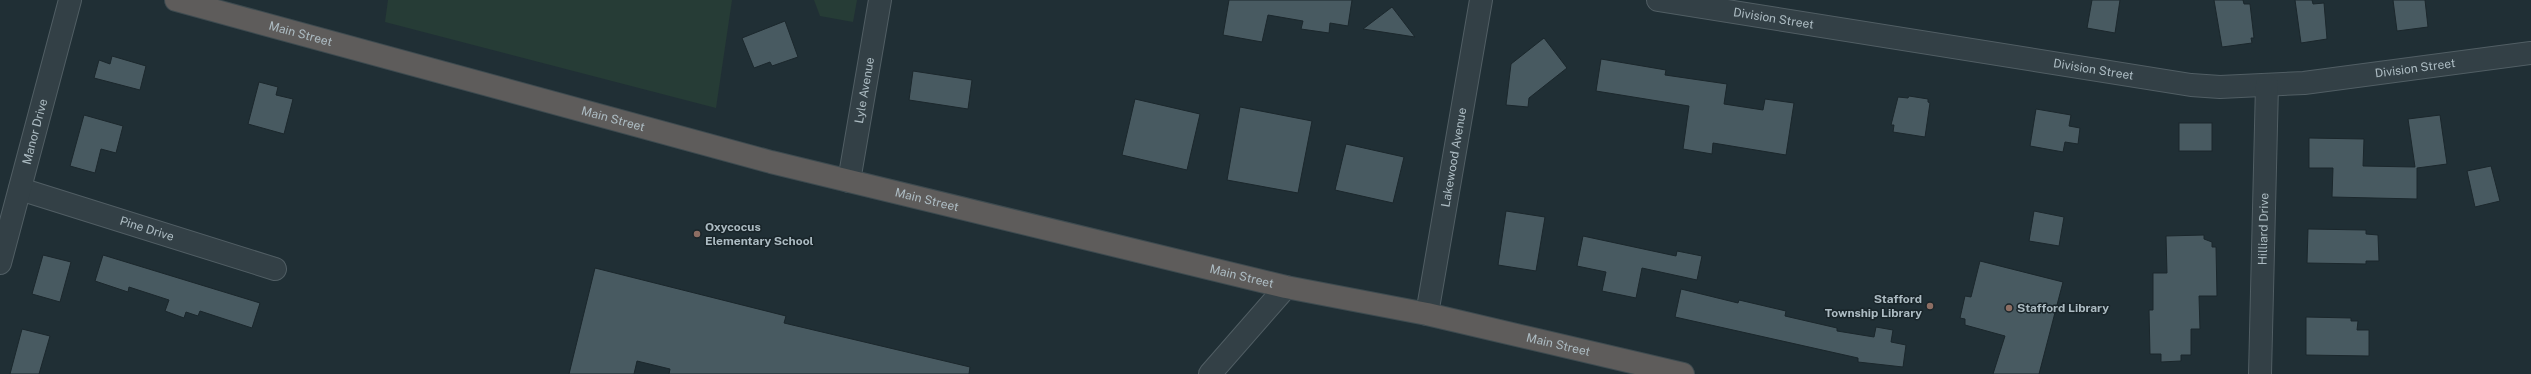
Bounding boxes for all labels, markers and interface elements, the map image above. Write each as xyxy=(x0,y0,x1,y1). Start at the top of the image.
street label: Division Street xyxy=(1732,5,1815,32)
street label: Main Street xyxy=(267,19,334,49)
street label: Lyle Avenue xyxy=(852,56,877,125)
street label: Division Street xyxy=(2052,56,2135,83)
street label: Division Street xyxy=(2374,56,2457,81)
street label: Manor Drive xyxy=(20,97,50,166)
street label: Main Street xyxy=(580,104,647,134)
street label: Lakewood Avenue xyxy=(1439,106,1469,208)
street label: Main Street xyxy=(893,185,960,214)
street label: Hilliard Drive xyxy=(2256,192,2271,265)
street label: Pine Drive xyxy=(118,214,176,244)
place label: Oxycocus Elementary School xyxy=(705,220,814,248)
marker: Oxycocus Elementary School xyxy=(692,229,702,239)
street label: Main Street xyxy=(1208,262,1275,291)
place label: Stafford Township Library xyxy=(1825,292,1922,320)
marker: Stafford Township Library xyxy=(1925,301,1935,311)
place label: Stafford Library xyxy=(2017,301,2109,315)
marker: Stafford Library xyxy=(2004,303,2014,313)
street label: Main Street xyxy=(1525,331,1592,359)

